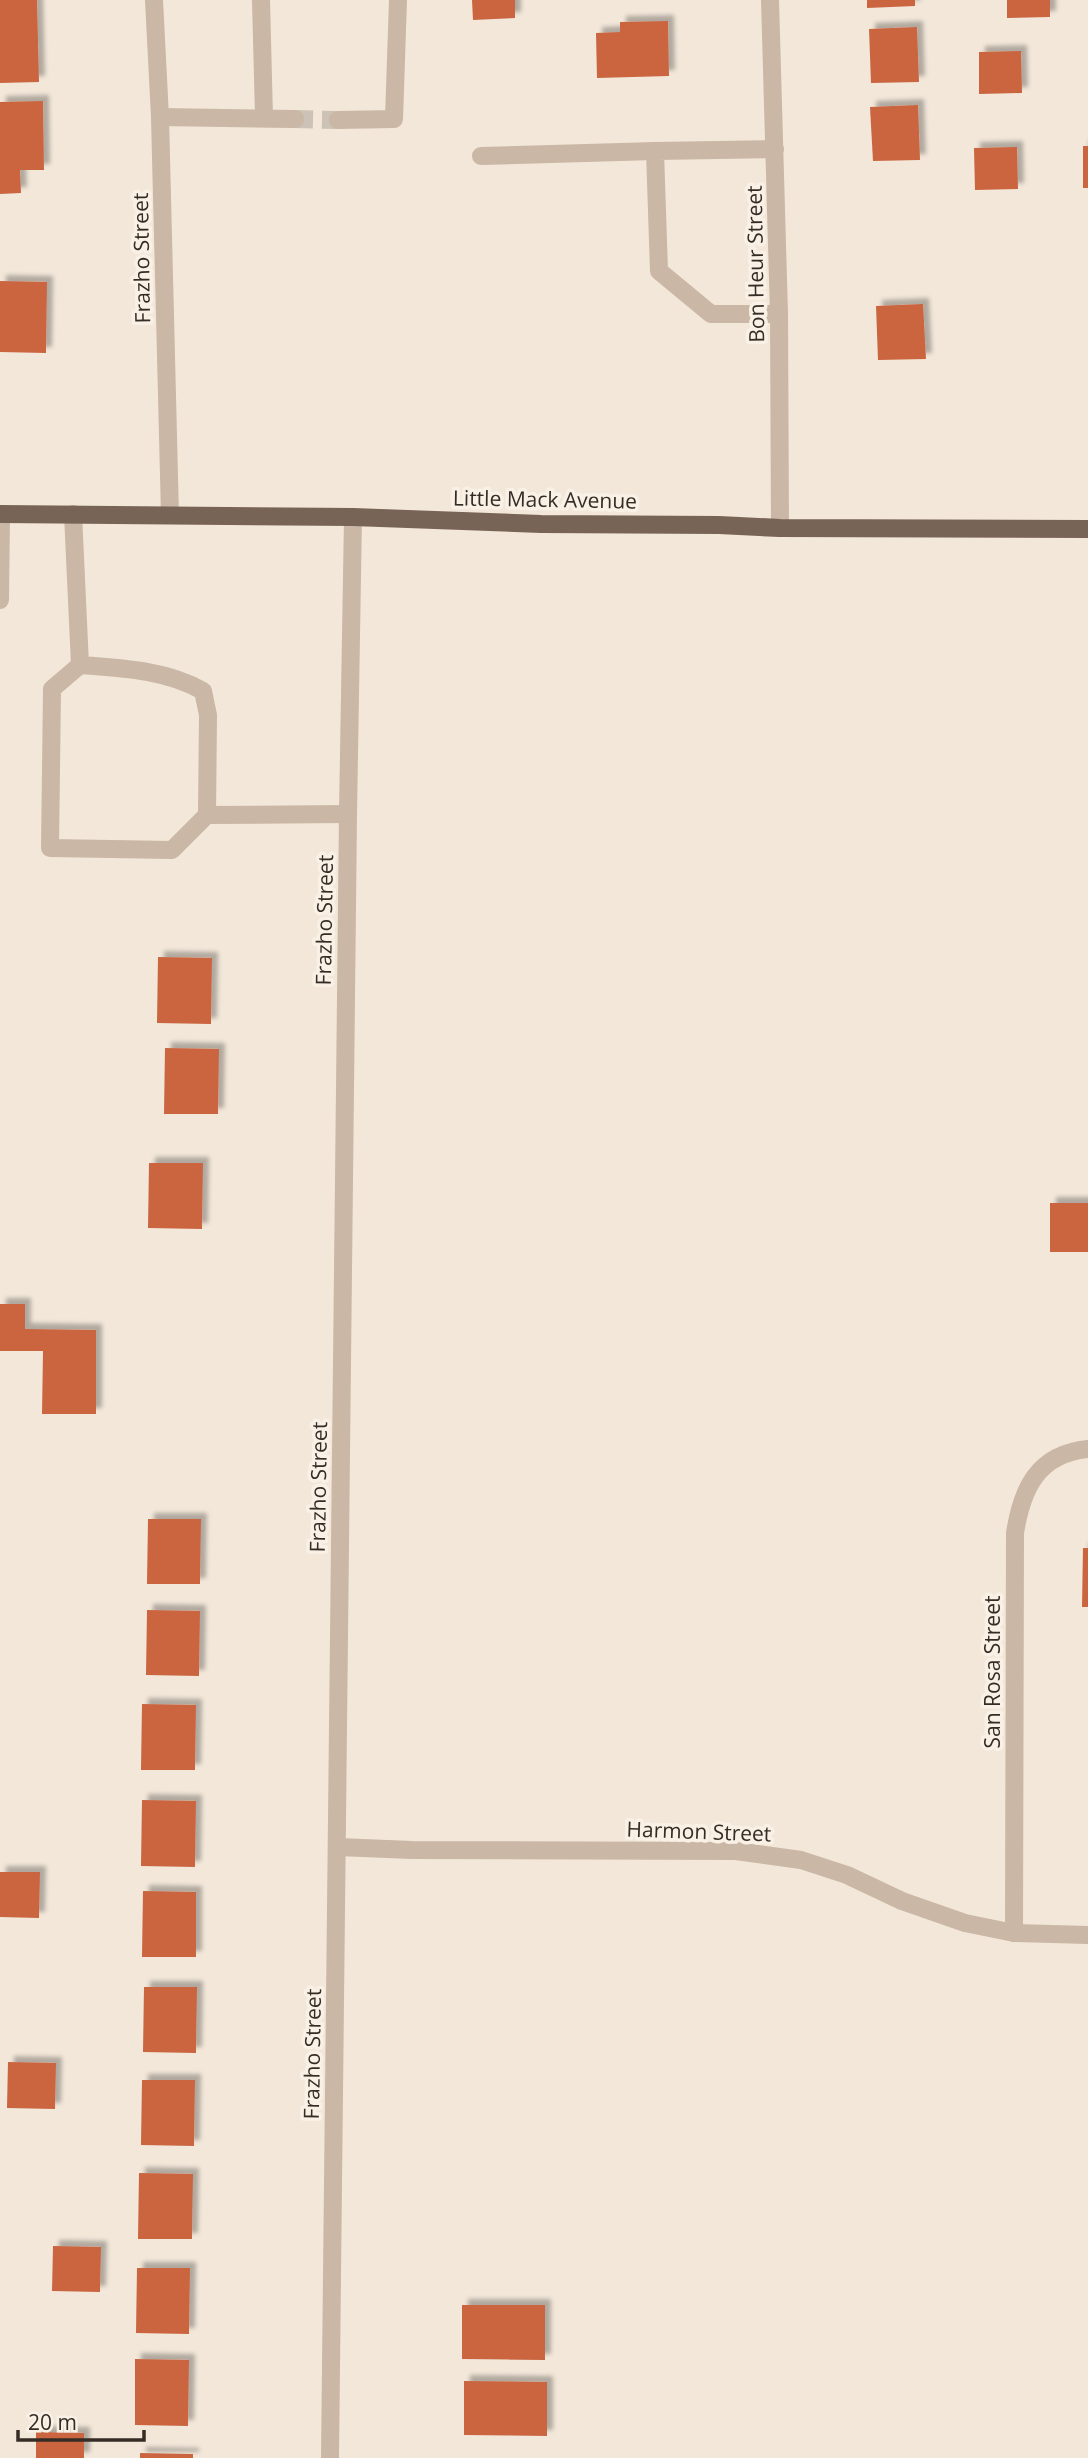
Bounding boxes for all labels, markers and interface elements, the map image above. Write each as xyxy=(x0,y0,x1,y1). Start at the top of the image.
street label: Bon Heur Street xyxy=(740,185,770,343)
street label: Frazho Street xyxy=(126,192,156,324)
street label: Little Mack Avenue xyxy=(453,483,637,515)
street label: Frazho Street xyxy=(309,854,339,986)
street label: Frazho Street xyxy=(303,1421,333,1553)
street label: San Rosa Street xyxy=(978,1596,1006,1748)
street label: Harmon Street xyxy=(626,1814,772,1848)
street label: Frazho Street xyxy=(297,1988,327,2120)
scale bar xyxy=(18,2398,144,2442)
text: 20 m xyxy=(28,2408,77,2436)

